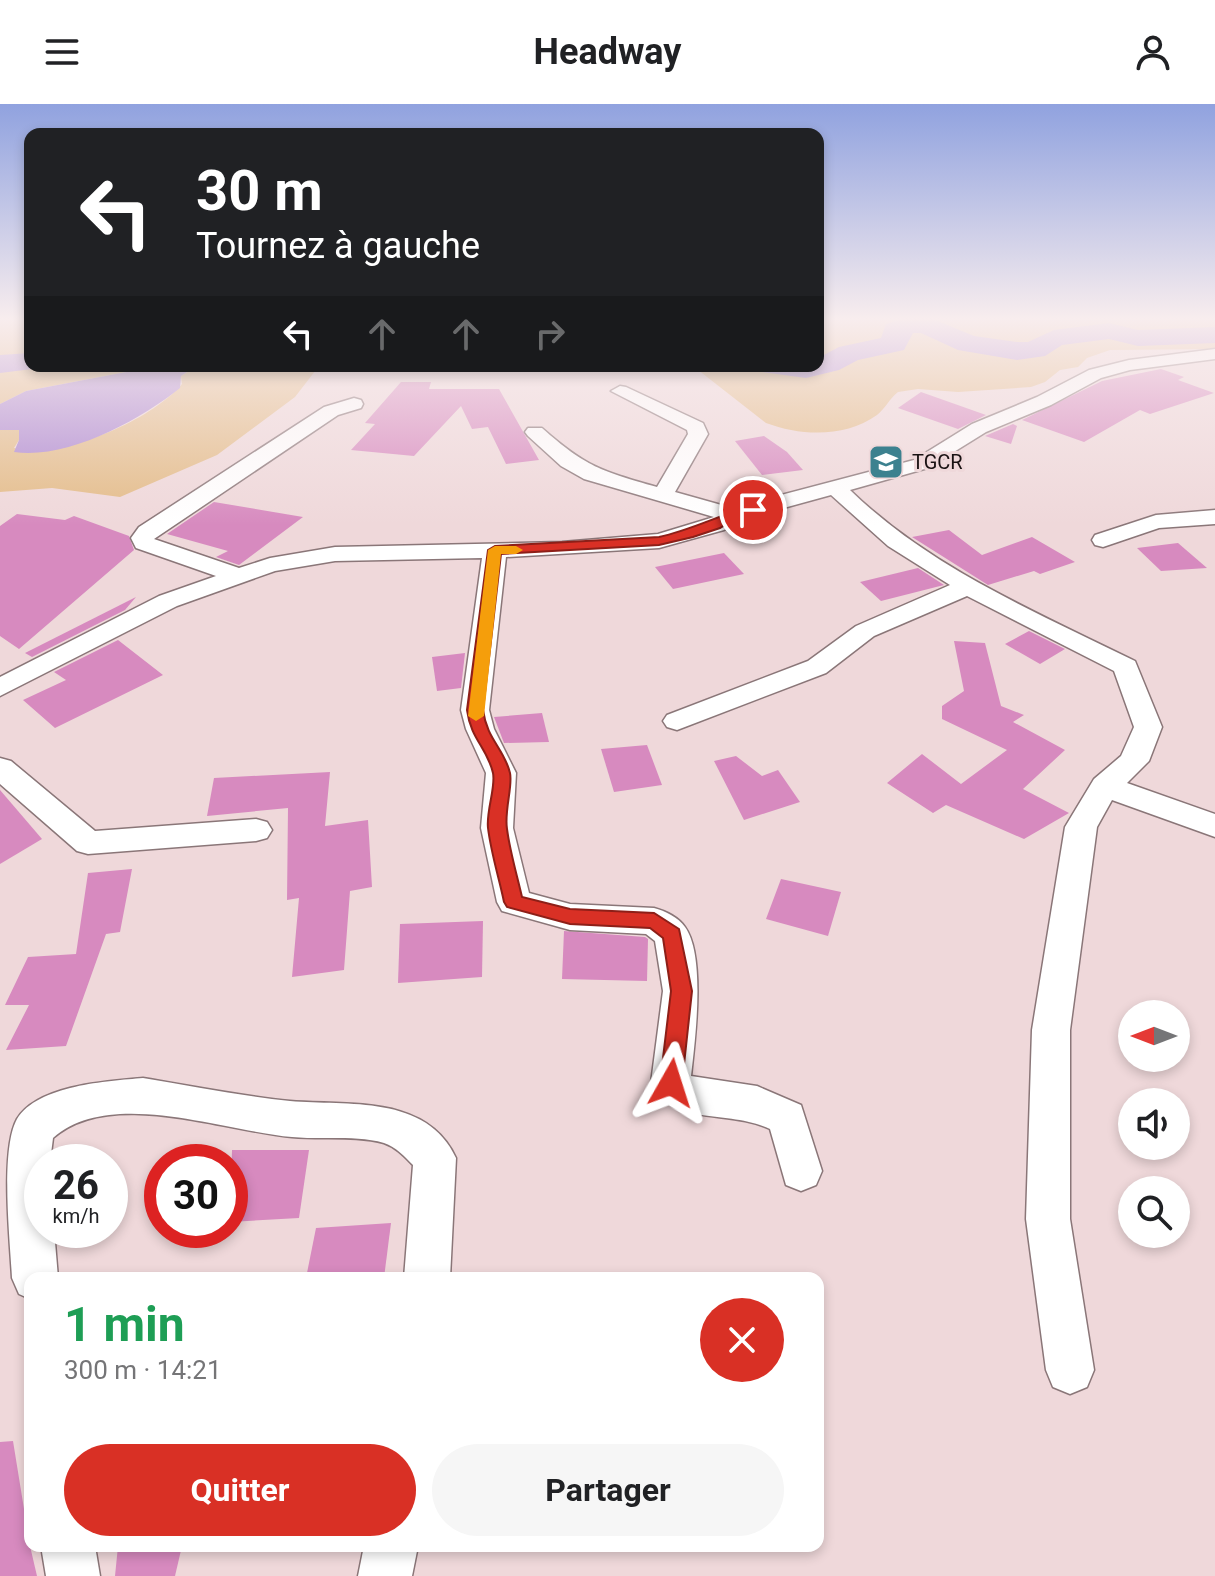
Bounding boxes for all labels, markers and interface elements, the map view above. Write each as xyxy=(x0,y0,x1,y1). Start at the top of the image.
icon: menu xyxy=(40,30,84,74)
icon: person xyxy=(1131,30,1175,74)
text: Headway xyxy=(534,31,681,73)
text: 30 m xyxy=(196,158,323,224)
icon: left xyxy=(64,160,168,264)
text: Tournez à gauche xyxy=(196,225,480,267)
icon: left xyxy=(276,312,320,356)
icon: ahead xyxy=(360,312,404,356)
icon: ahead xyxy=(444,312,488,356)
icon: right xyxy=(528,312,572,356)
school or university icon: TGCR xyxy=(867,443,905,481)
place label: TGCR xyxy=(912,450,963,474)
pin xyxy=(719,476,787,544)
icon: arrive xyxy=(731,488,775,532)
north arrow xyxy=(1118,1000,1190,1072)
map controls xyxy=(1118,1000,1190,1248)
position arrow xyxy=(629,1041,713,1125)
button: sound xyxy=(1118,1088,1190,1160)
speed limit sign: 30 xyxy=(144,1144,248,1248)
text: 26 xyxy=(53,1162,99,1209)
button: search xyxy=(1118,1176,1190,1248)
text: km/h xyxy=(53,1204,99,1228)
text: 1 min xyxy=(64,1296,185,1353)
button: close xyxy=(700,1298,784,1382)
text: 300 m · 14:21 xyxy=(64,1355,222,1385)
button: Quitter xyxy=(64,1444,416,1536)
button: Partager xyxy=(432,1444,784,1536)

